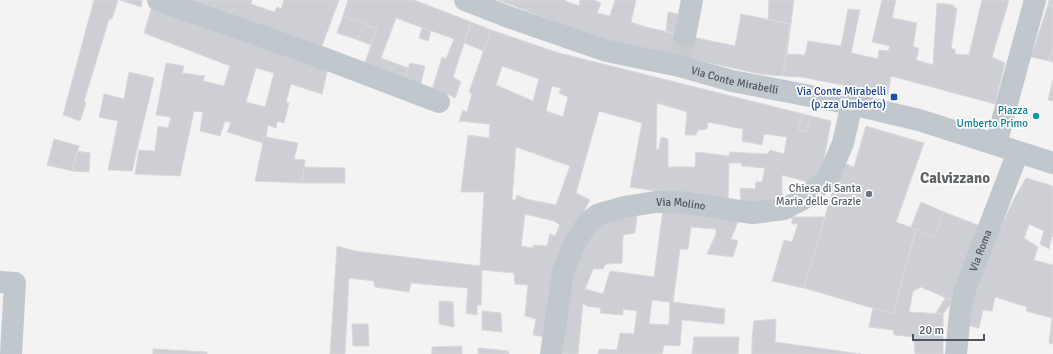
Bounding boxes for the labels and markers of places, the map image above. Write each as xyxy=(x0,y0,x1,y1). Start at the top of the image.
place label: Via Conte Mirabelli (p.zza Umberto) xyxy=(797,85,886,111)
marker: Via Conte Mirabelli (p.zza Umberto) xyxy=(889,92,899,102)
place label: Piazza Umberto Primo xyxy=(957,104,1028,130)
marker: Piazza Umberto Primo xyxy=(1031,111,1041,121)
place label: Chiesa di Santa Maria delle Grazie xyxy=(776,182,861,208)
marker: Chiesa di Santa Maria delle Grazie xyxy=(864,189,874,199)

